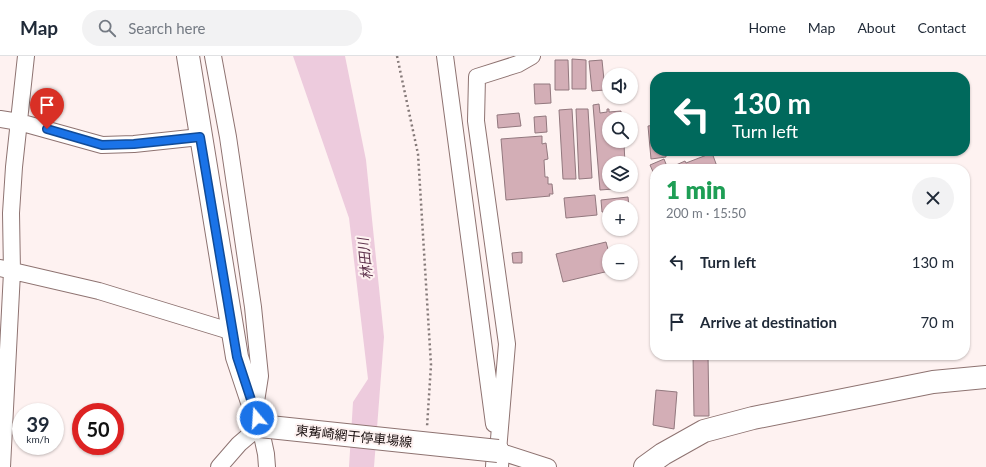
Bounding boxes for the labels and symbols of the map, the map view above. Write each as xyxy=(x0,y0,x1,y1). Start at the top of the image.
pin xyxy=(30,88,64,129)
water label: 林田川 xyxy=(354,235,375,281)
position arrow xyxy=(236,397,278,439)
speed limit sign: 50 xyxy=(72,403,124,455)
street label: 東觜崎網干停車場線 xyxy=(295,422,413,450)

